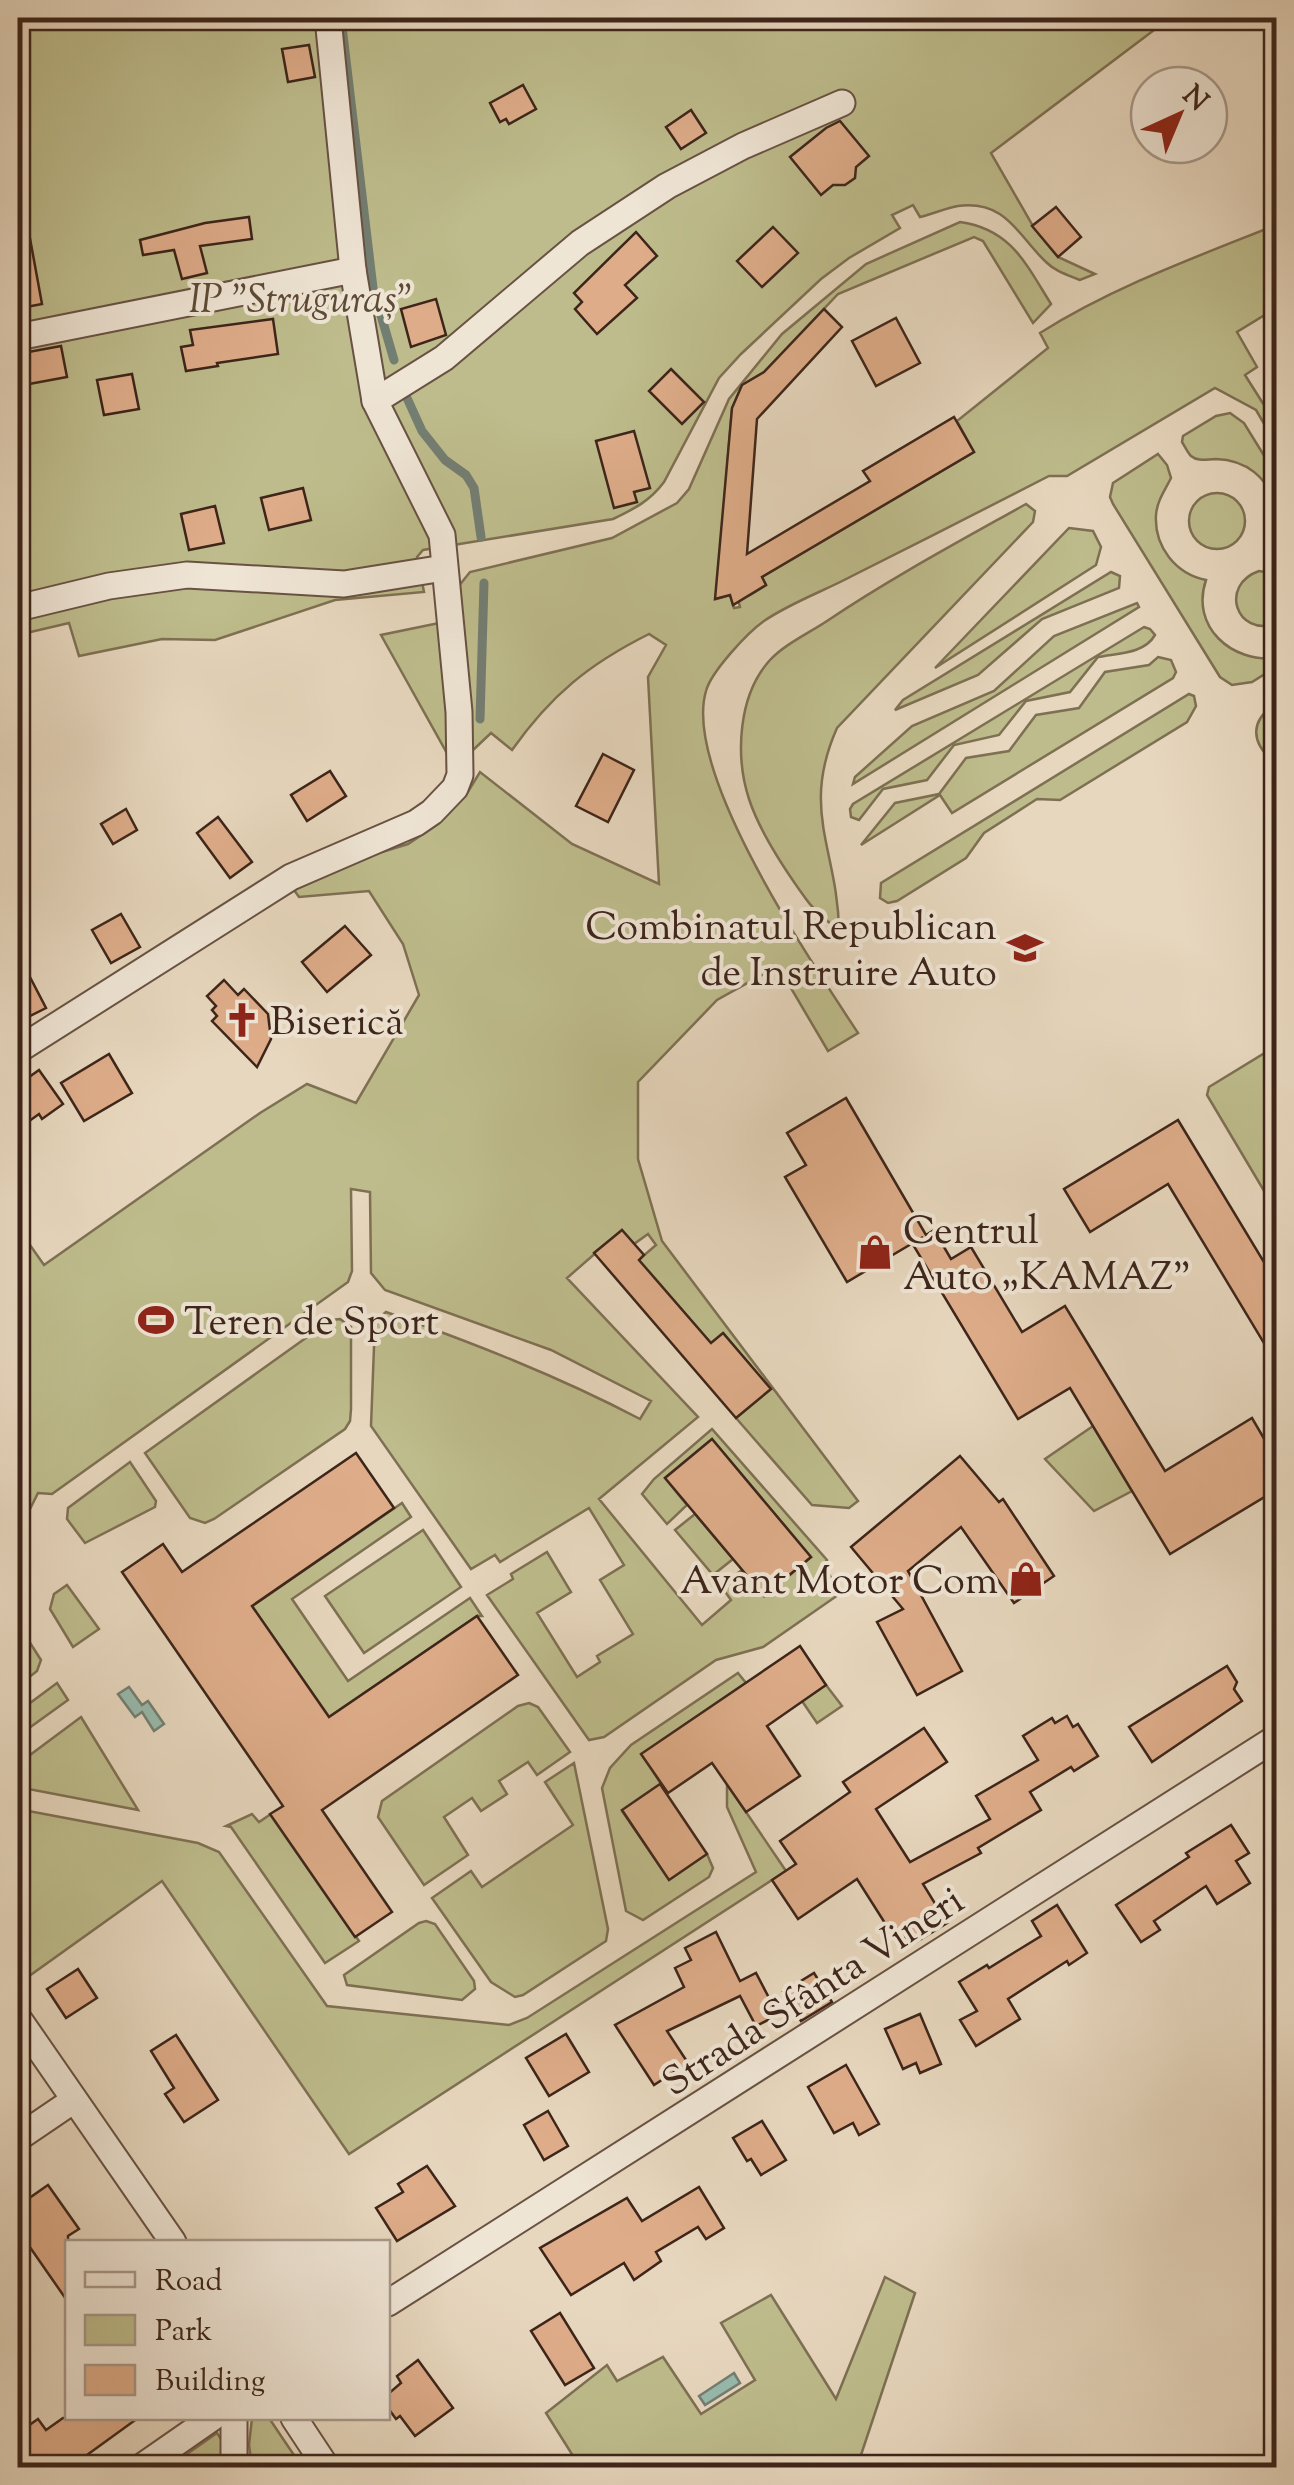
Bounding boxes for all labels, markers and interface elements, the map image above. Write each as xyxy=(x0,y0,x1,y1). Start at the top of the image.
north arrow xyxy=(1129,65,1229,165)
text: N xyxy=(1172,77,1216,121)
park label: IP "Struguraș" xyxy=(189,274,413,331)
place label: Combinatul Republican de Instruire Auto xyxy=(585,901,997,1004)
school or university icon: Combinatul Republican de Instruire Auto xyxy=(1006,929,1044,967)
place label: Biserică xyxy=(270,996,404,1053)
church icon: Biserică xyxy=(223,1001,261,1039)
place label: Centrul Auto „KAMAZ” xyxy=(903,1205,1191,1308)
shop icon: Centrul Auto „KAMAZ” xyxy=(856,1233,894,1271)
place label: Teren de Sport xyxy=(184,1296,439,1353)
sports icon: Teren de Sport xyxy=(137,1301,175,1339)
place label: Avant Motor Com xyxy=(680,1555,998,1612)
shop icon: Avant Motor Com xyxy=(1007,1560,1045,1598)
street label: Strada Sfânta Vineri xyxy=(652,1875,977,2113)
legend xyxy=(65,2240,390,2420)
text: Road xyxy=(155,2261,222,2304)
text: Park xyxy=(155,2311,212,2354)
text: Building xyxy=(155,2361,265,2404)

